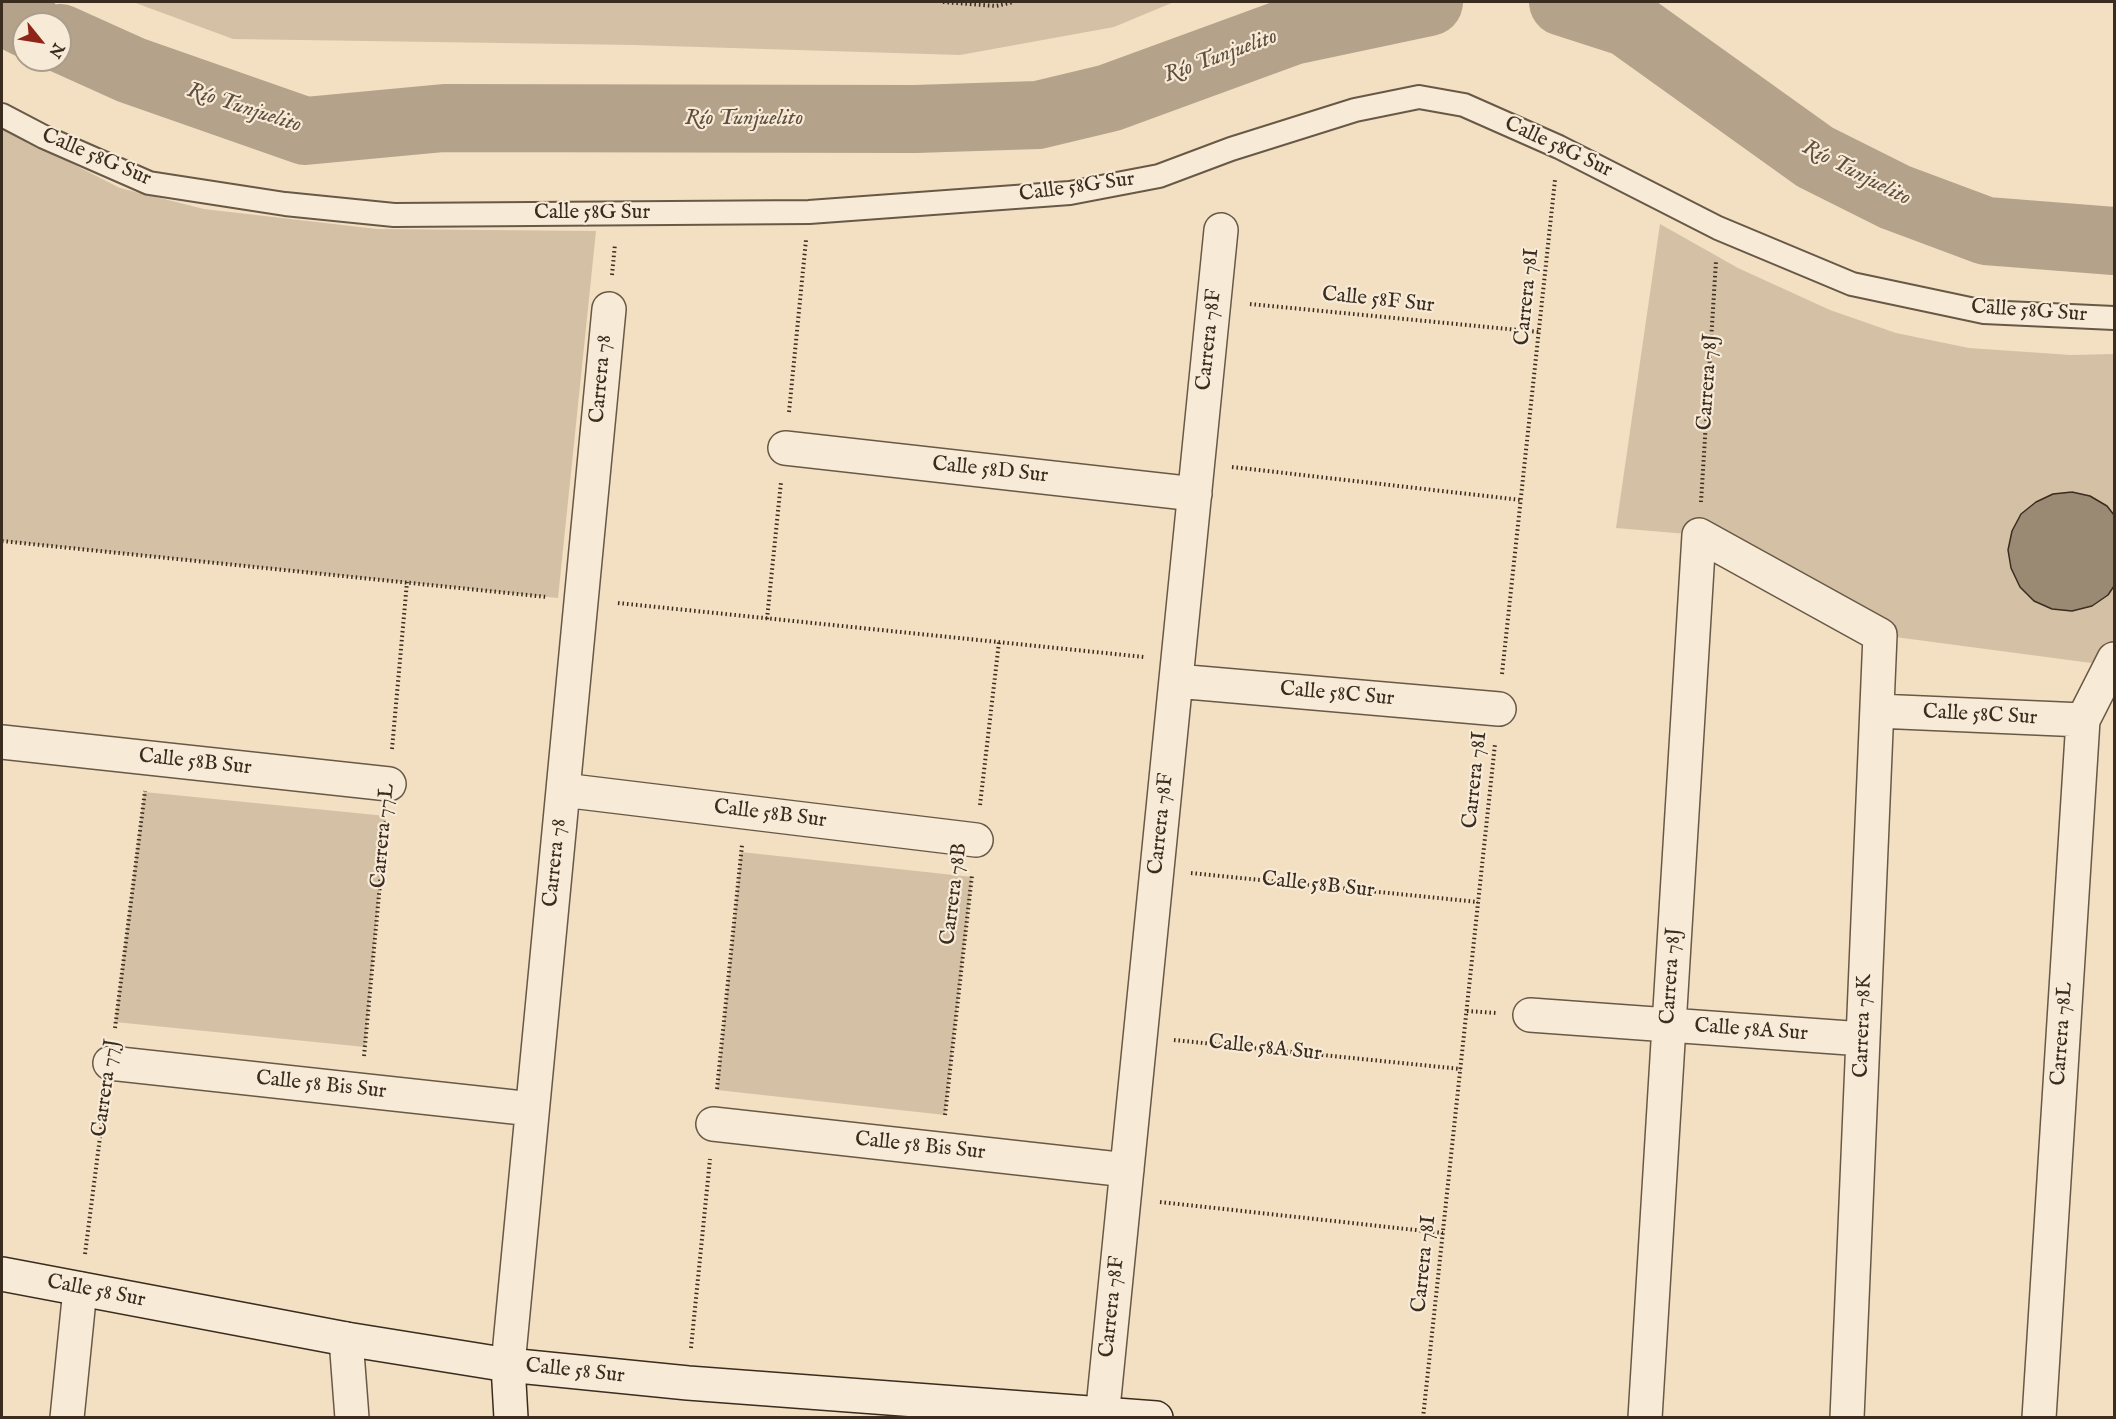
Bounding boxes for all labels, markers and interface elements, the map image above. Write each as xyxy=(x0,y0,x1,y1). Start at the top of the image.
north arrow xyxy=(12,12,72,72)
water label: Río Tunjuelito xyxy=(1161,24,1281,90)
text: N xyxy=(44,39,68,61)
water label: Río Tunjuelito xyxy=(184,78,304,140)
water label: Río Tunjuelito xyxy=(685,106,803,132)
street label: Calle 58G Sur xyxy=(1500,112,1616,184)
street label: Calle 58G Sur xyxy=(38,124,154,192)
water label: Río Tunjuelito xyxy=(1797,135,1915,213)
street label: Calle 58G Sur xyxy=(1018,167,1136,209)
street label: Calle 58G Sur xyxy=(534,201,650,227)
street label: Carrera 78I xyxy=(1510,247,1546,347)
street label: Calle 58F Sur xyxy=(1321,283,1435,319)
street label: Carrera 78F xyxy=(1192,288,1228,392)
street label: Calle 58G Sur xyxy=(1970,295,2088,329)
street label: Carrera 78J xyxy=(1693,333,1725,431)
street label: Carrera 78 xyxy=(586,334,618,424)
street label: Calle 58D Sur xyxy=(931,452,1049,490)
street label: Calle 58C Sur xyxy=(1279,677,1395,713)
street label: Calle 58C Sur xyxy=(1922,700,2038,732)
street label: Carrera 78I xyxy=(1458,730,1494,830)
street label: Calle 58B Sur xyxy=(137,745,253,781)
street label: Carrera 78F xyxy=(1144,772,1180,876)
street label: Carrera 77L xyxy=(367,783,401,889)
street label: Calle 58B Sur xyxy=(712,796,828,834)
street label: Carrera 78 xyxy=(539,818,573,908)
street label: Carrera 78B xyxy=(936,842,974,946)
street label: Calle 58B Sur xyxy=(1260,868,1376,904)
street label: Carrera 78J xyxy=(1656,927,1688,1025)
street label: Carrera 78K xyxy=(1850,974,1878,1078)
street label: Carrera 78L xyxy=(2047,981,2079,1087)
street label: Calle 58A Sur xyxy=(1693,1014,1809,1048)
street label: Calle 58A Sur xyxy=(1207,1031,1323,1067)
street label: Carrera 77J xyxy=(88,1037,126,1139)
street label: Calle 58 Bis Sur xyxy=(255,1067,387,1105)
street label: Calle 58 Bis Sur xyxy=(854,1128,986,1166)
street label: Carrera 78I xyxy=(1407,1214,1443,1314)
street label: Carrera 78F xyxy=(1095,1255,1131,1359)
street label: Calle 58 Sur xyxy=(45,1270,147,1314)
street label: Calle 58 Sur xyxy=(524,1354,626,1390)

